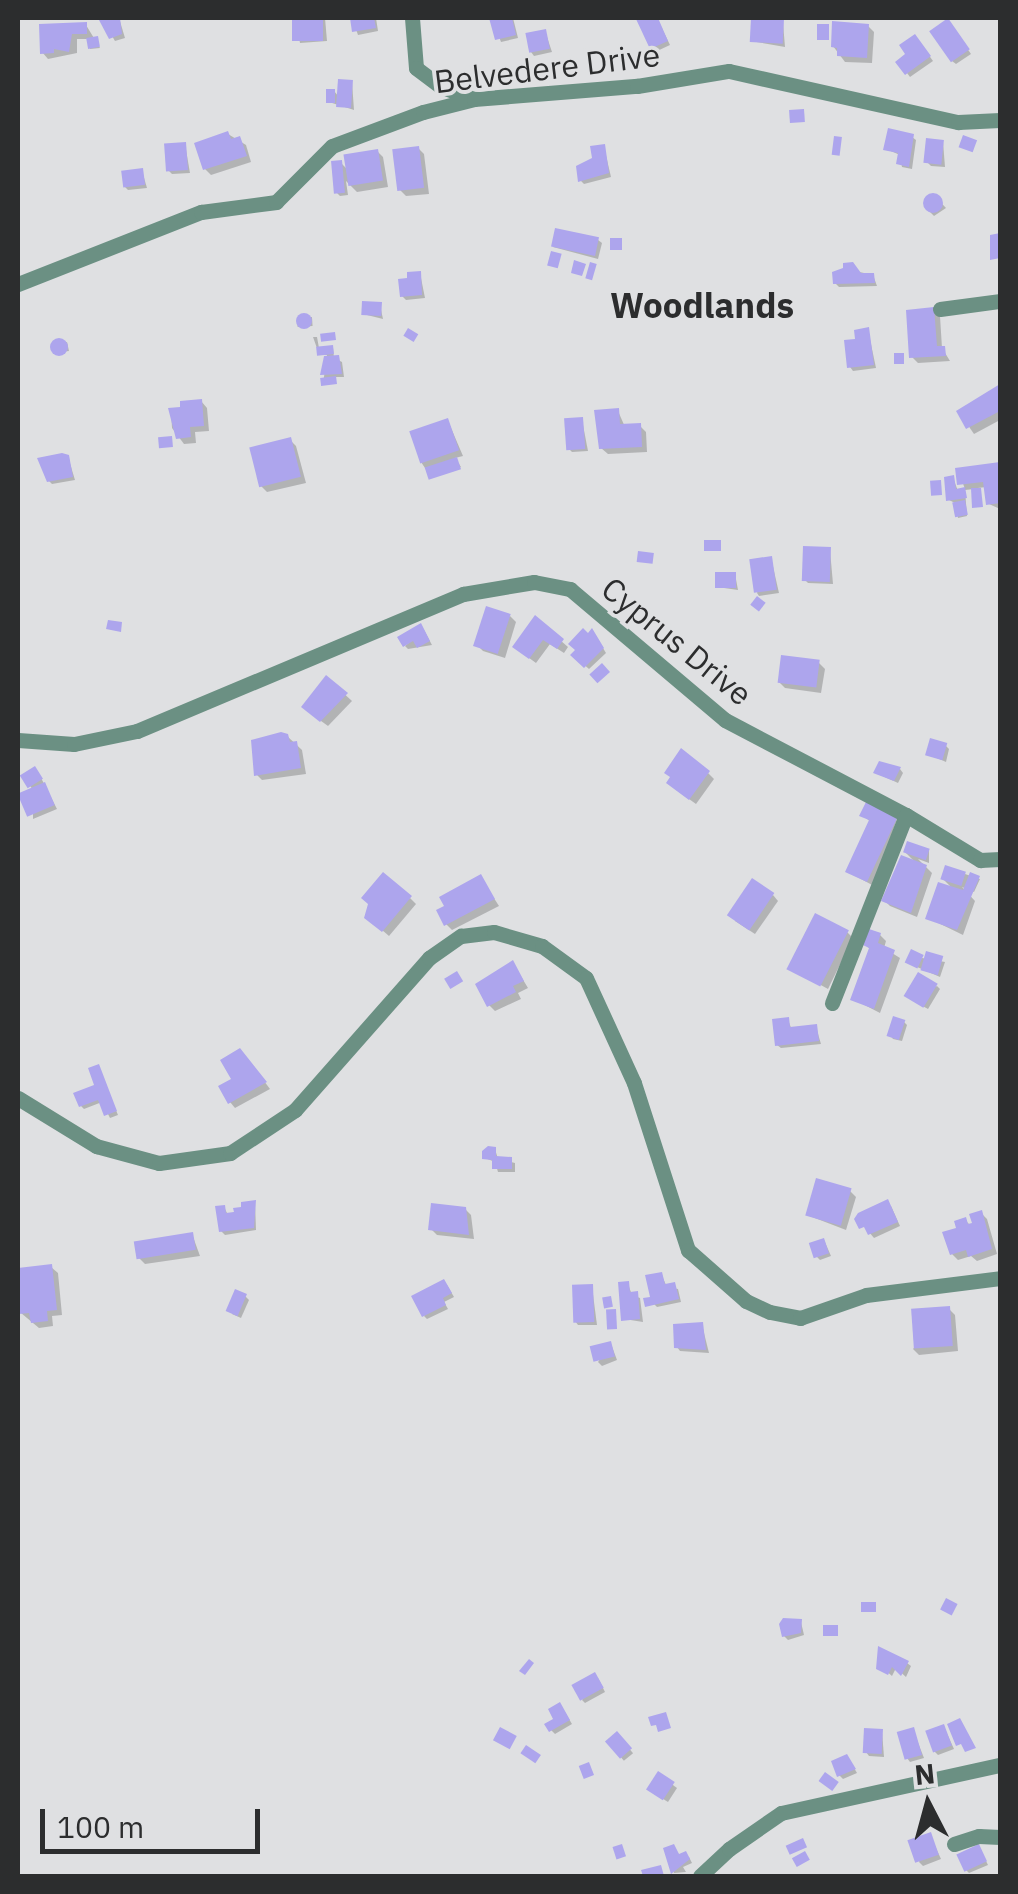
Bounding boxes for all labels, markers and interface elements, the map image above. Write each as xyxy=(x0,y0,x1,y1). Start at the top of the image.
street label: Belvedere Drive xyxy=(432,35,662,101)
district label: Woodlands xyxy=(610,284,794,326)
street label: Cyprus Drive xyxy=(594,569,760,713)
north arrow xyxy=(878,1754,978,1854)
text: N xyxy=(913,1754,937,1793)
scale bar xyxy=(45,1789,265,1851)
text: 100 m xyxy=(57,1807,144,1846)

